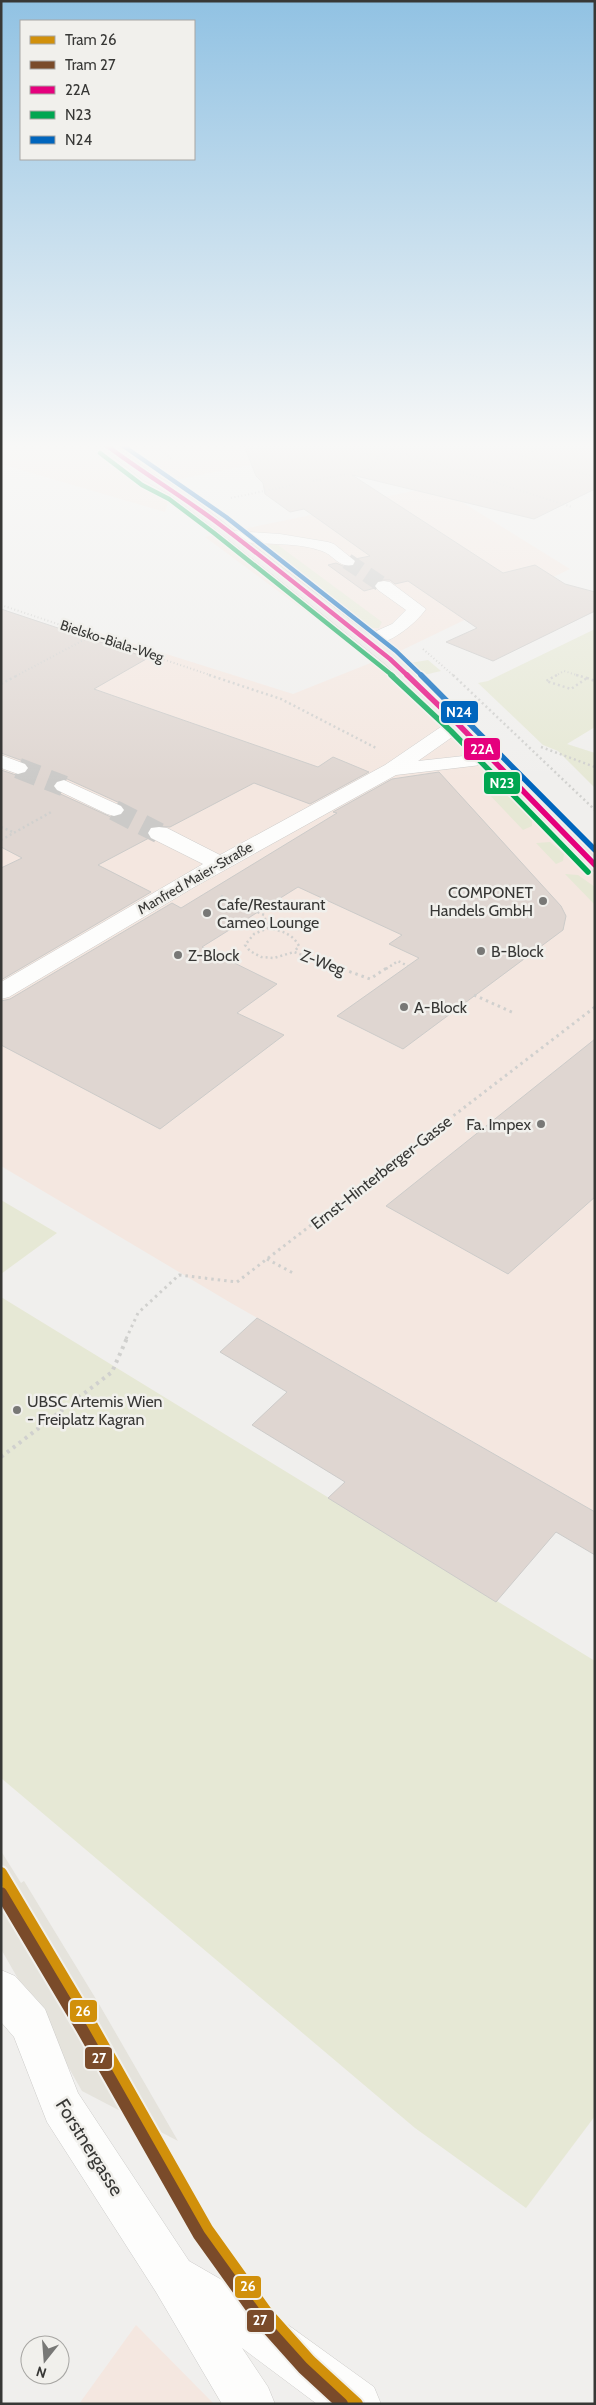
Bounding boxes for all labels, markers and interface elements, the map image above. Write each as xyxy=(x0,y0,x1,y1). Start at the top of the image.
legend xyxy=(20,20,195,160)
text: Tram 26 xyxy=(65,31,116,49)
text: Tram 27 xyxy=(65,56,116,74)
text: 22A xyxy=(65,81,91,99)
text: N23 xyxy=(65,106,92,124)
text: N24 xyxy=(65,131,92,149)
street label: Bielsko-Biala-Weg xyxy=(58,616,167,667)
line badge: N24 xyxy=(440,700,479,724)
text: N24 xyxy=(446,703,472,721)
line badge: 22A xyxy=(463,737,501,761)
text: 22A xyxy=(470,740,494,758)
line badge: N23 xyxy=(483,771,521,795)
text: N23 xyxy=(490,774,514,792)
street label: Manfred Maier-Straße xyxy=(134,838,256,918)
place label: COMPONET Handels GmbH xyxy=(430,883,533,920)
place label: Cafe/Restaurant Cameo Lounge xyxy=(217,895,326,932)
marker: COMPONET Handels GmbH xyxy=(537,895,549,907)
marker: Cafe/Restaurant Cameo Lounge xyxy=(201,907,213,919)
place label: B-Block xyxy=(491,942,545,961)
marker: B-Block xyxy=(475,945,487,957)
place label: Z-Block xyxy=(188,946,240,965)
street label: Z-Weg xyxy=(298,946,348,980)
marker: Z-Block xyxy=(172,949,184,961)
place label: A-Block xyxy=(414,998,468,1017)
marker: A-Block xyxy=(398,1001,410,1013)
street label: Ernst-Hinterberger-Gasse xyxy=(307,1112,455,1233)
place label: Fa. Impex xyxy=(466,1115,531,1134)
marker: Fa. Impex xyxy=(535,1118,547,1130)
place label: UBSC Artemis Wien - Freiplatz Kagran xyxy=(27,1392,163,1429)
marker: UBSC Artemis Wien - Freiplatz Kagran xyxy=(11,1404,23,1416)
line badge: 26 xyxy=(69,1999,98,2023)
text: 26 xyxy=(75,2002,91,2020)
line badge: 27 xyxy=(84,2046,113,2070)
text: 27 xyxy=(92,2049,107,2067)
street label: Forstnergasse xyxy=(51,2094,129,2200)
line badge: 26 xyxy=(234,2275,262,2299)
text: 26 xyxy=(240,2277,256,2295)
line badge: 27 xyxy=(246,2309,275,2333)
text: 27 xyxy=(253,2311,268,2329)
north arrow xyxy=(20,2335,70,2385)
text: N xyxy=(34,2362,49,2382)

